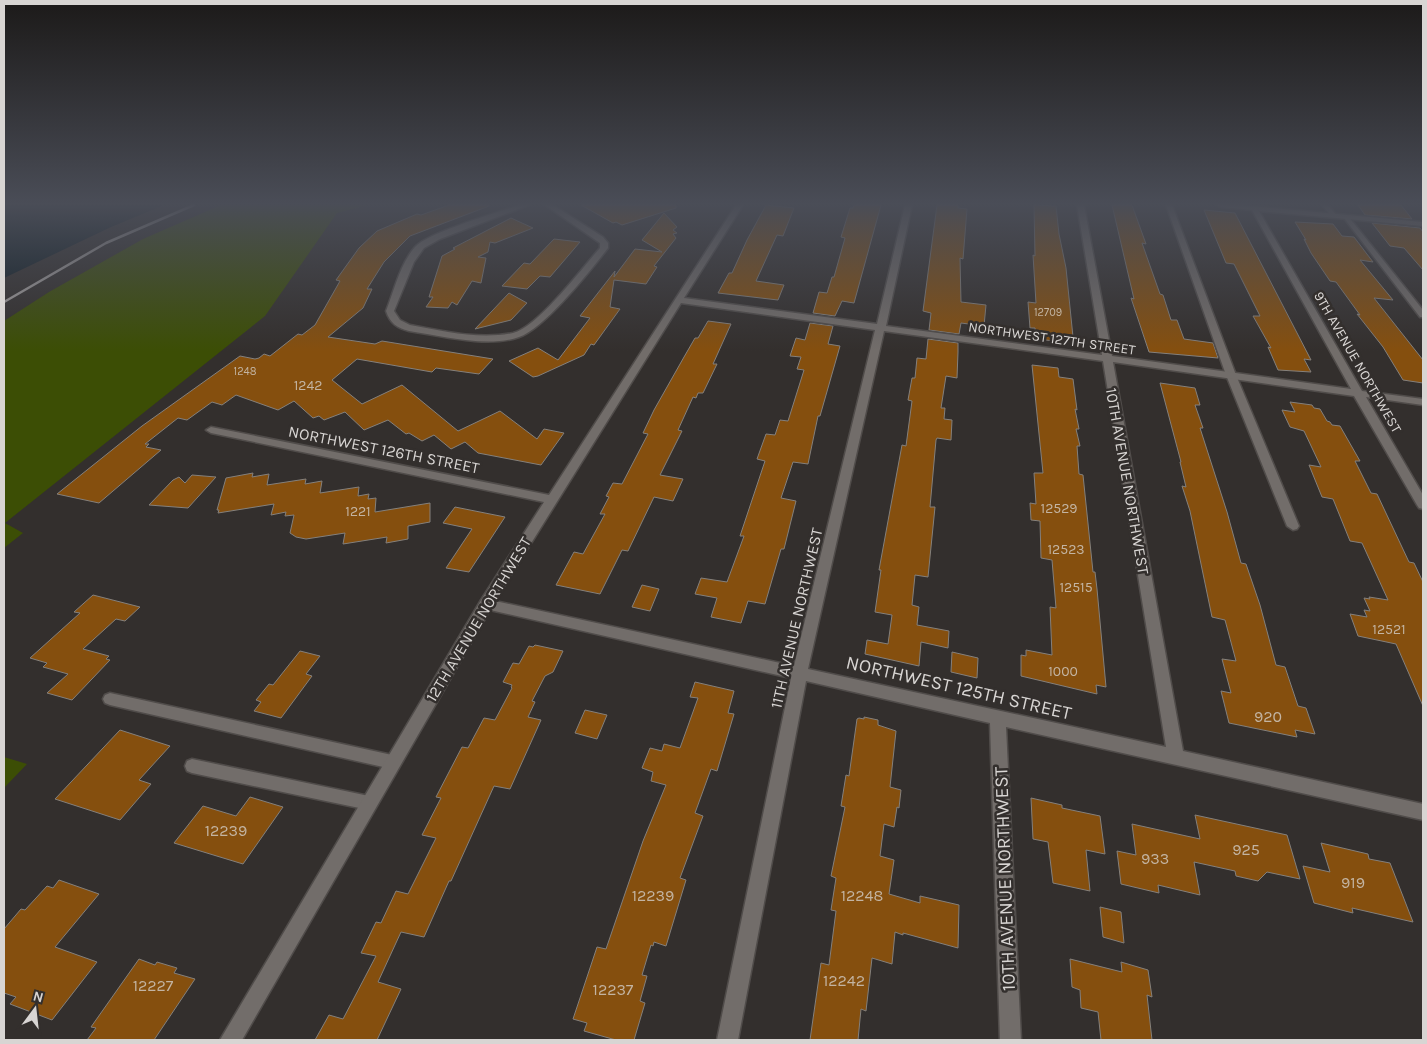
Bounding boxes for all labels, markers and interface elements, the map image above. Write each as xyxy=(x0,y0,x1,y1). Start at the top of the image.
street label: 9TH AVENUE NORTHWEST xyxy=(1310,288,1405,436)
house number: 12709 xyxy=(1034,306,1062,319)
street label: NORTHWEST 127TH STREET xyxy=(967,318,1137,359)
house number: 1248 xyxy=(234,365,257,378)
house number: 1242 xyxy=(294,377,322,394)
street label: 10TH AVENUE NORTHWEST xyxy=(1102,386,1153,576)
street label: NORTHWEST 126TH STREET xyxy=(287,422,481,477)
house number: 12529 xyxy=(1041,500,1077,517)
house number: 1221 xyxy=(345,503,371,520)
street label: 11TH AVENUE NORTHWEST xyxy=(766,526,827,710)
street label: 12TH AVENUE NORTHWEST xyxy=(422,533,535,705)
house number: 12523 xyxy=(1047,541,1085,558)
house number: 12515 xyxy=(1059,579,1093,596)
house number: 12521 xyxy=(1372,621,1406,638)
street label: NORTHWEST 125TH STREET xyxy=(844,651,1074,725)
house number: 1000 xyxy=(1048,663,1078,680)
house number: 920 xyxy=(1254,707,1282,726)
street label: 10TH AVENUE NORTHWEST xyxy=(990,766,1020,991)
house number: 12239 xyxy=(205,821,247,840)
house number: 925 xyxy=(1232,840,1260,859)
house number: 933 xyxy=(1141,849,1169,868)
house number: 919 xyxy=(1341,873,1365,892)
house number: 12239 xyxy=(632,886,674,905)
house number: 12248 xyxy=(841,886,883,905)
house number: 12242 xyxy=(823,971,865,990)
house number: 12227 xyxy=(133,976,174,995)
house number: 12237 xyxy=(593,980,634,999)
north arrow xyxy=(10,984,60,1034)
text: N xyxy=(31,987,45,1006)

